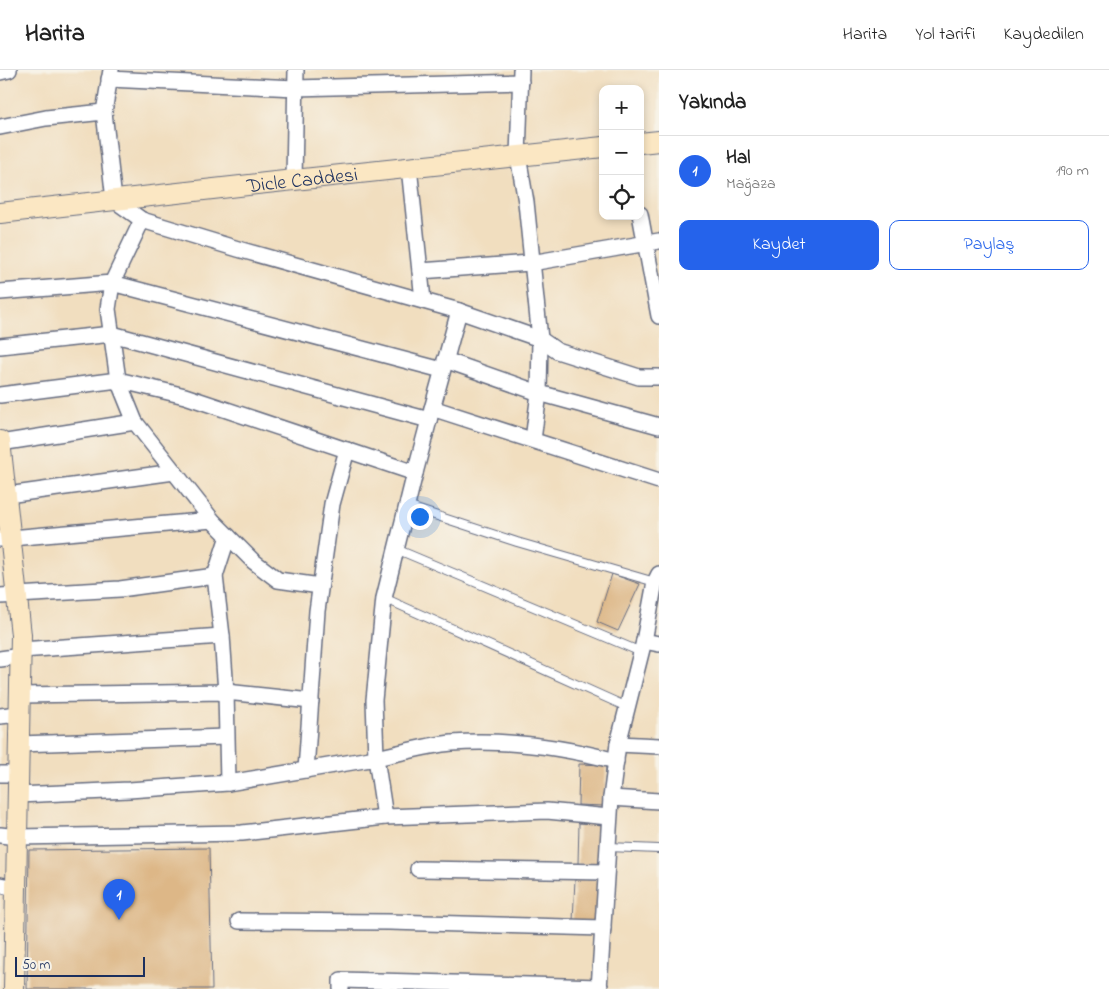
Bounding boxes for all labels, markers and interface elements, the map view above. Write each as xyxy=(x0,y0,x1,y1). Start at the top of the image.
text: Harita xyxy=(25,17,85,52)
text: Harita xyxy=(842,22,887,48)
text: Yol tarifi xyxy=(915,22,976,48)
text: Kaydedilen xyxy=(1004,22,1084,48)
map controls xyxy=(599,85,644,220)
button: + xyxy=(599,85,644,130)
text: Yakında xyxy=(679,88,746,118)
button: − xyxy=(599,130,644,175)
text: Hal xyxy=(726,145,751,172)
text: 1 xyxy=(692,159,698,183)
text: 190 m xyxy=(1056,159,1089,183)
street label: Dicle Caddesi xyxy=(244,161,359,202)
text: Mağaza xyxy=(726,172,776,196)
button: locate xyxy=(599,175,644,220)
button: Kaydet xyxy=(679,220,879,270)
button: Paylaş xyxy=(889,220,1089,270)
your location xyxy=(407,504,433,530)
pin: 1 xyxy=(103,879,135,920)
scale bar xyxy=(15,954,145,977)
text: 50 m xyxy=(22,955,50,976)

